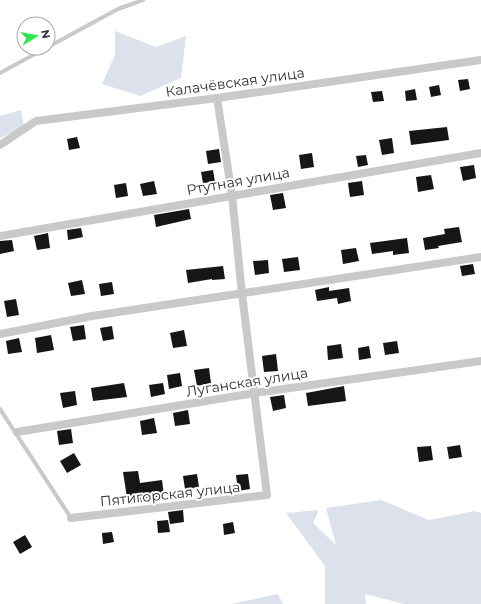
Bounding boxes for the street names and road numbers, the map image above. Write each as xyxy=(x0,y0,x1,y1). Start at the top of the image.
street label: Калачёвская улица xyxy=(164,63,306,101)
street label: Ртутная улица xyxy=(185,163,291,199)
street label: Луганская улица xyxy=(185,363,309,401)
street label: Пятигорская улица xyxy=(99,478,241,510)

